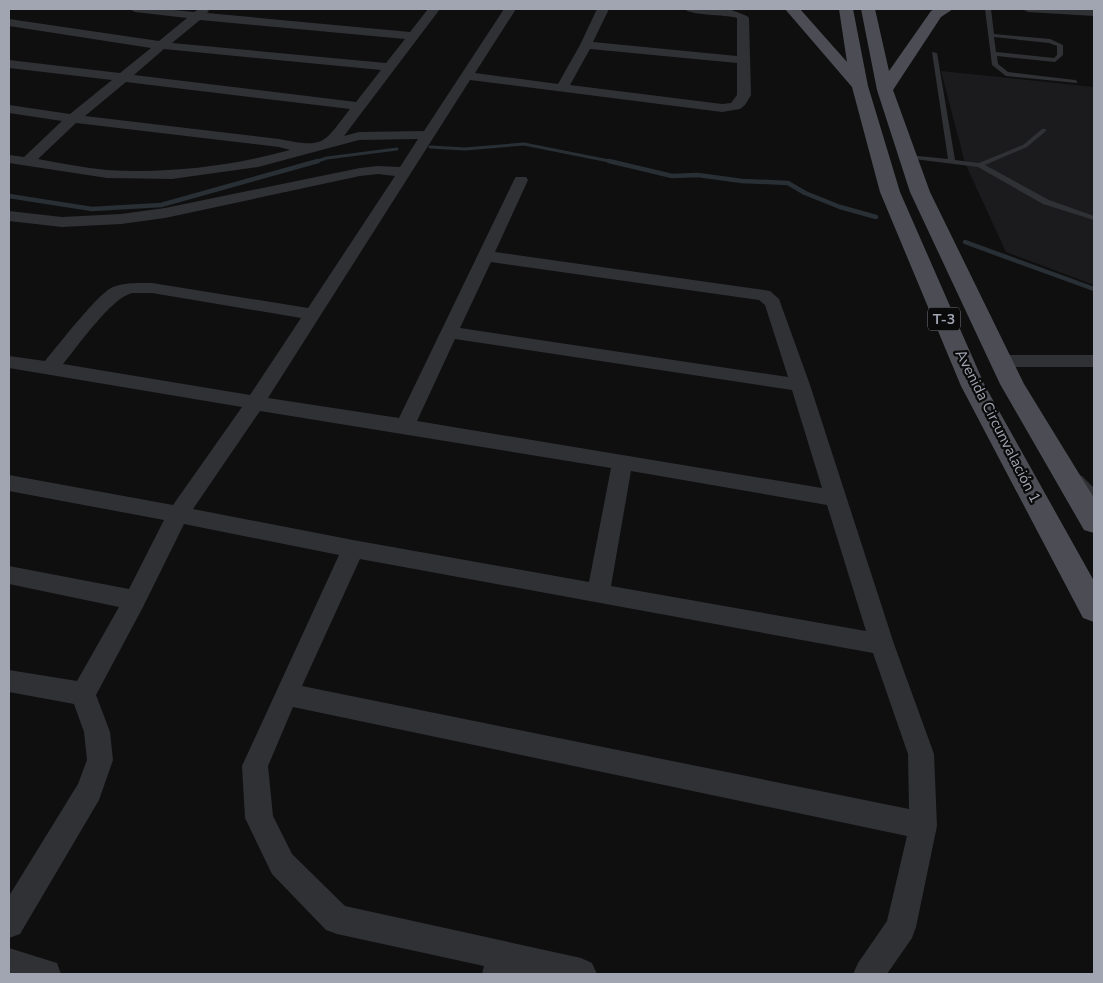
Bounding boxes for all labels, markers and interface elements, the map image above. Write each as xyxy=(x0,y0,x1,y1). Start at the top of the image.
road number: T-3 xyxy=(928,308,960,330)
street label: Avenida Circunvalación 1 xyxy=(951,346,1045,506)

